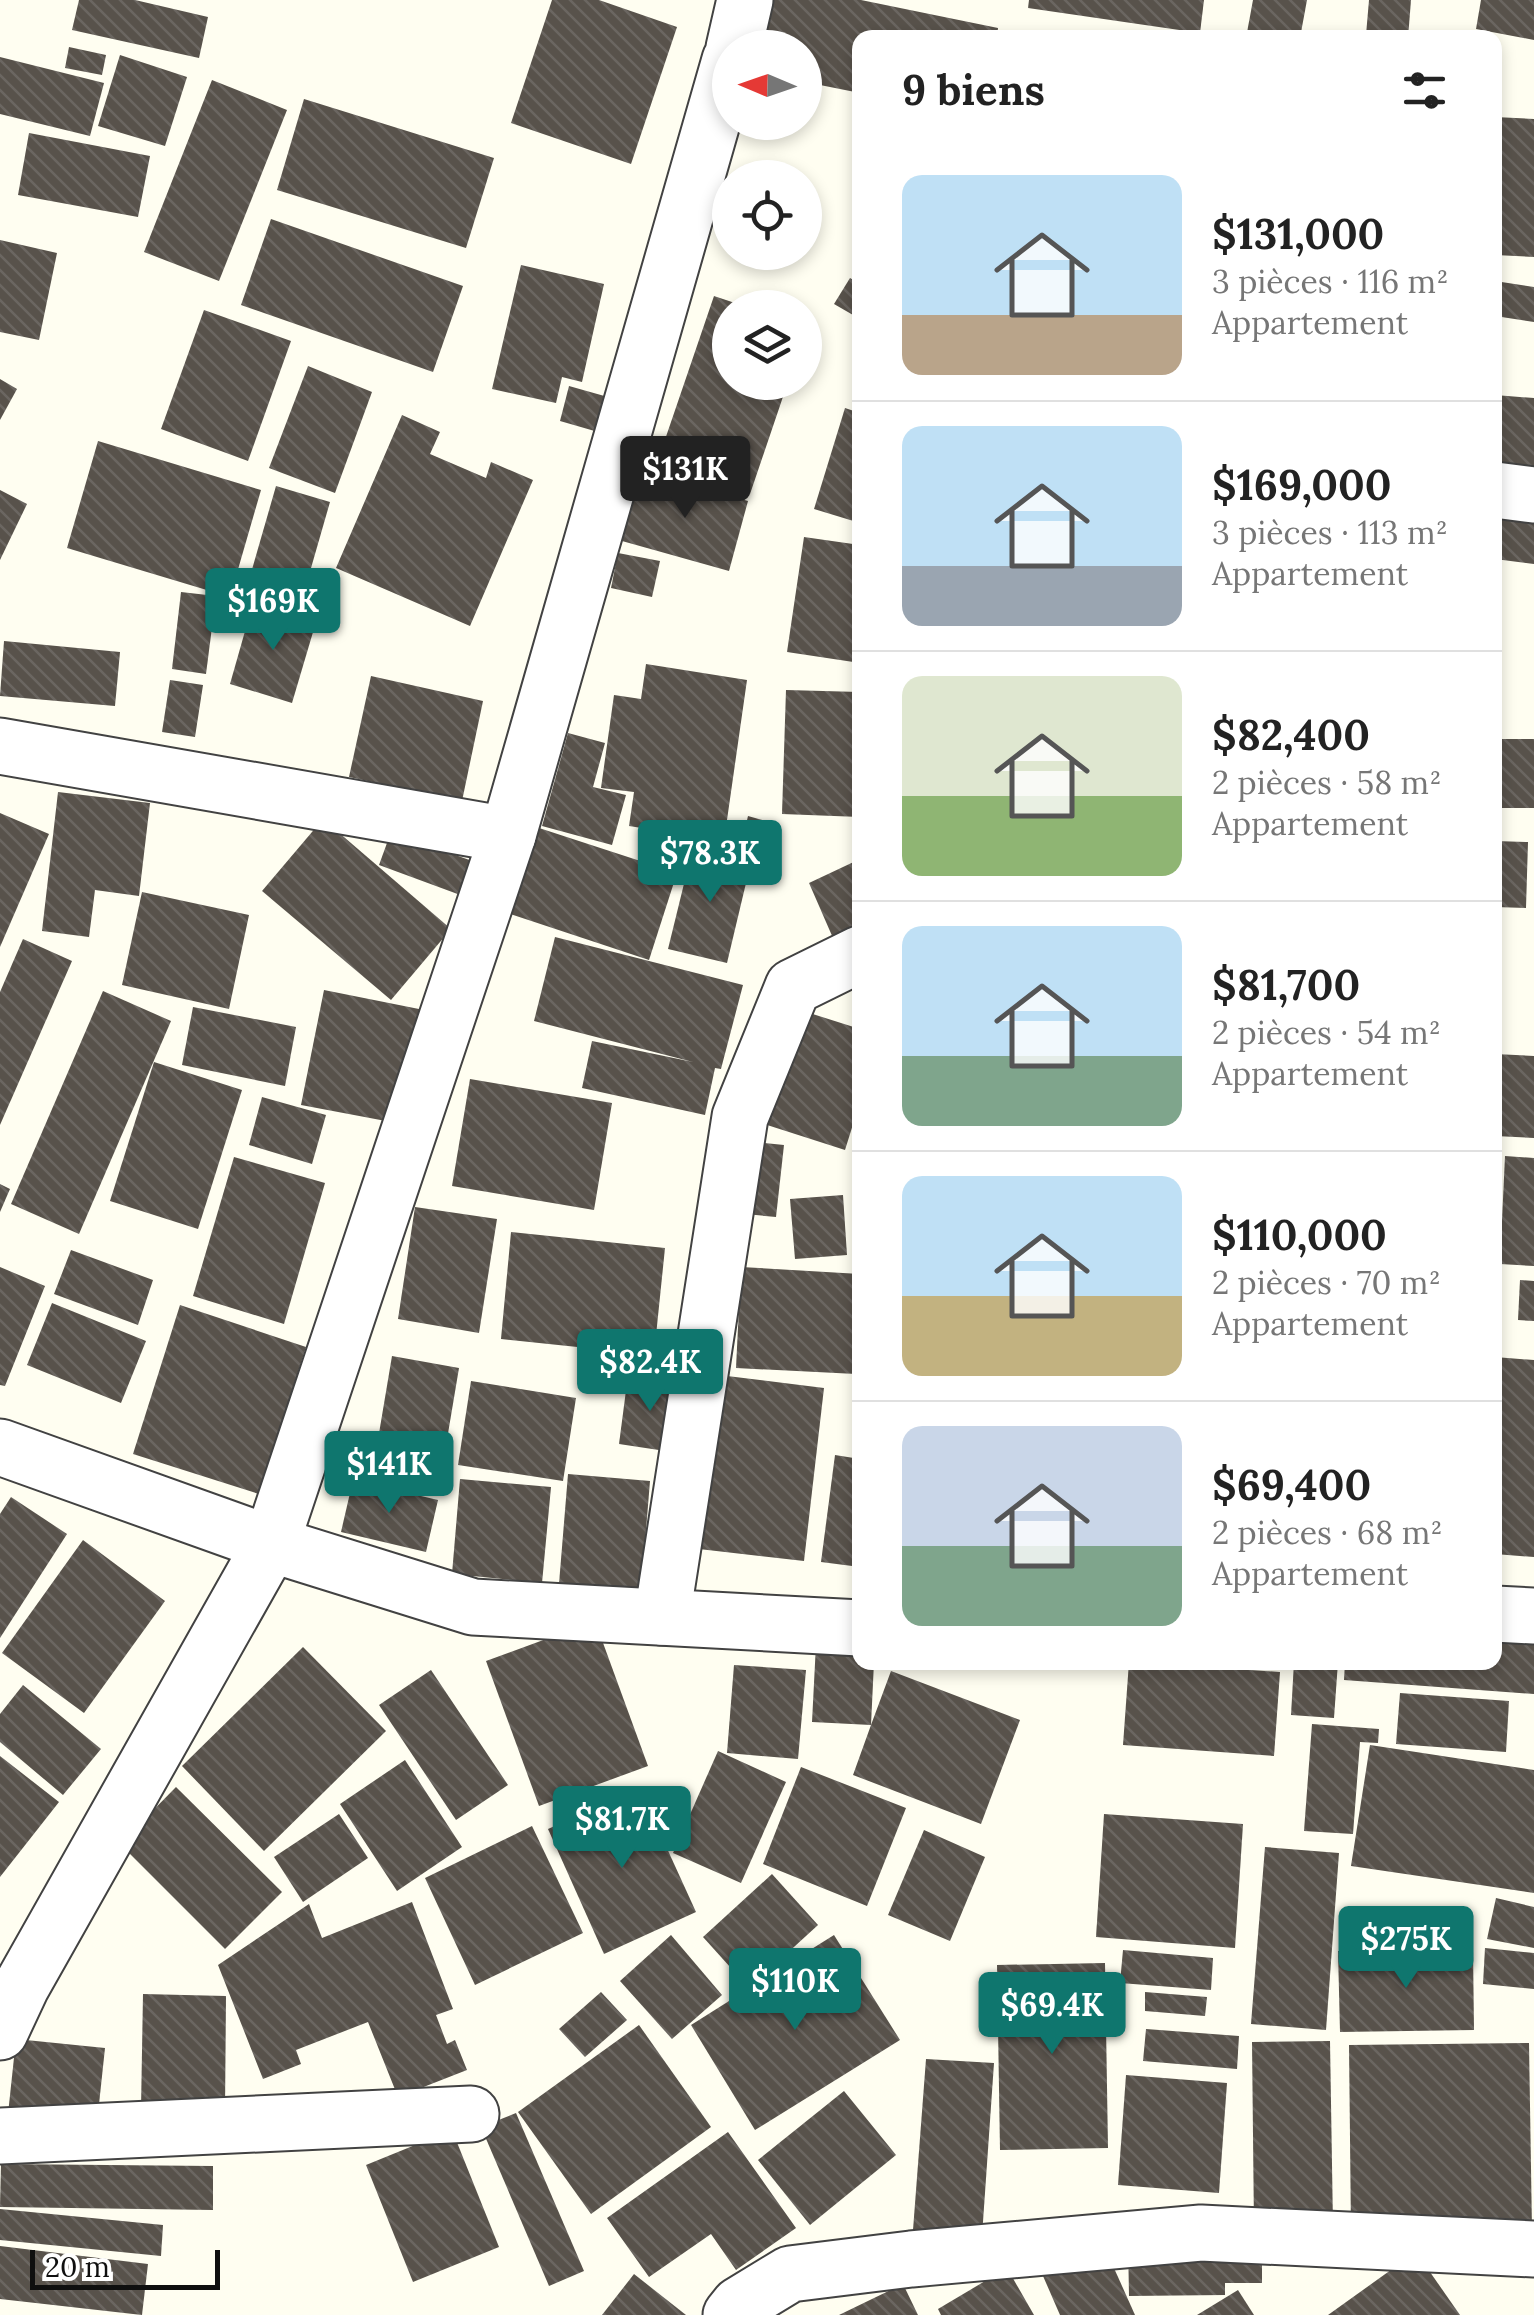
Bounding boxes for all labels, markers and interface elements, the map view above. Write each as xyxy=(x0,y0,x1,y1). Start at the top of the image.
north arrow xyxy=(712,30,822,140)
map controls xyxy=(712,30,822,400)
text: 9 biens xyxy=(902,63,1045,117)
icon: filters xyxy=(1397,63,1452,118)
button: locate xyxy=(712,160,822,270)
text: $131,000 xyxy=(1212,207,1384,261)
icon: home xyxy=(982,215,1102,335)
text: 3 pièces · 116 m² xyxy=(1212,261,1449,302)
button: layers xyxy=(712,290,822,400)
text: Appartement xyxy=(1212,302,1408,343)
pin: $131K xyxy=(615,436,755,521)
text: $131K xyxy=(642,448,728,489)
text: $169,000 xyxy=(1212,458,1391,512)
icon: home xyxy=(982,466,1102,586)
text: 3 pièces · 113 m² xyxy=(1212,512,1448,553)
text: Appartement xyxy=(1212,553,1408,594)
pin: $169K xyxy=(203,568,343,653)
text: $169K xyxy=(227,580,319,621)
text: $82,400 xyxy=(1212,708,1370,762)
icon: home xyxy=(982,716,1102,836)
text: 2 pièces · 58 m² xyxy=(1212,762,1442,803)
text: Appartement xyxy=(1212,803,1408,844)
pin: $78.3K xyxy=(629,820,791,905)
text: $78.3K xyxy=(660,832,760,873)
text: $81,700 xyxy=(1212,958,1360,1012)
icon: home xyxy=(982,966,1102,1086)
text: 2 pièces · 54 m² xyxy=(1212,1012,1441,1053)
text: Appartement xyxy=(1212,1053,1408,1094)
text: $110,000 xyxy=(1212,1208,1387,1262)
icon: home xyxy=(982,1216,1102,1336)
text: 2 pièces · 70 m² xyxy=(1212,1262,1441,1303)
text: Appartement xyxy=(1212,1303,1408,1344)
pin: $82.4K xyxy=(569,1329,731,1414)
text: $82.4K xyxy=(599,1341,701,1382)
pin: $141K xyxy=(319,1431,459,1516)
text: $141K xyxy=(346,1443,432,1484)
text: $69,400 xyxy=(1212,1458,1371,1512)
icon: home xyxy=(982,1466,1102,1586)
text: 2 pièces · 68 m² xyxy=(1212,1512,1443,1553)
text: Appartement xyxy=(1212,1553,1408,1594)
pin: $81.7K xyxy=(541,1786,703,1871)
text: $81.7K xyxy=(575,1798,669,1839)
pin: $275K xyxy=(1336,1906,1476,1991)
text: $275K xyxy=(1361,1918,1451,1959)
pin: $110K xyxy=(725,1948,865,2033)
text: $110K xyxy=(751,1960,839,2001)
pin: $69.4K xyxy=(971,1972,1133,2057)
text: $69.4K xyxy=(1001,1984,1103,2025)
scale bar xyxy=(30,2245,220,2290)
text: 20 m xyxy=(45,2249,110,2285)

